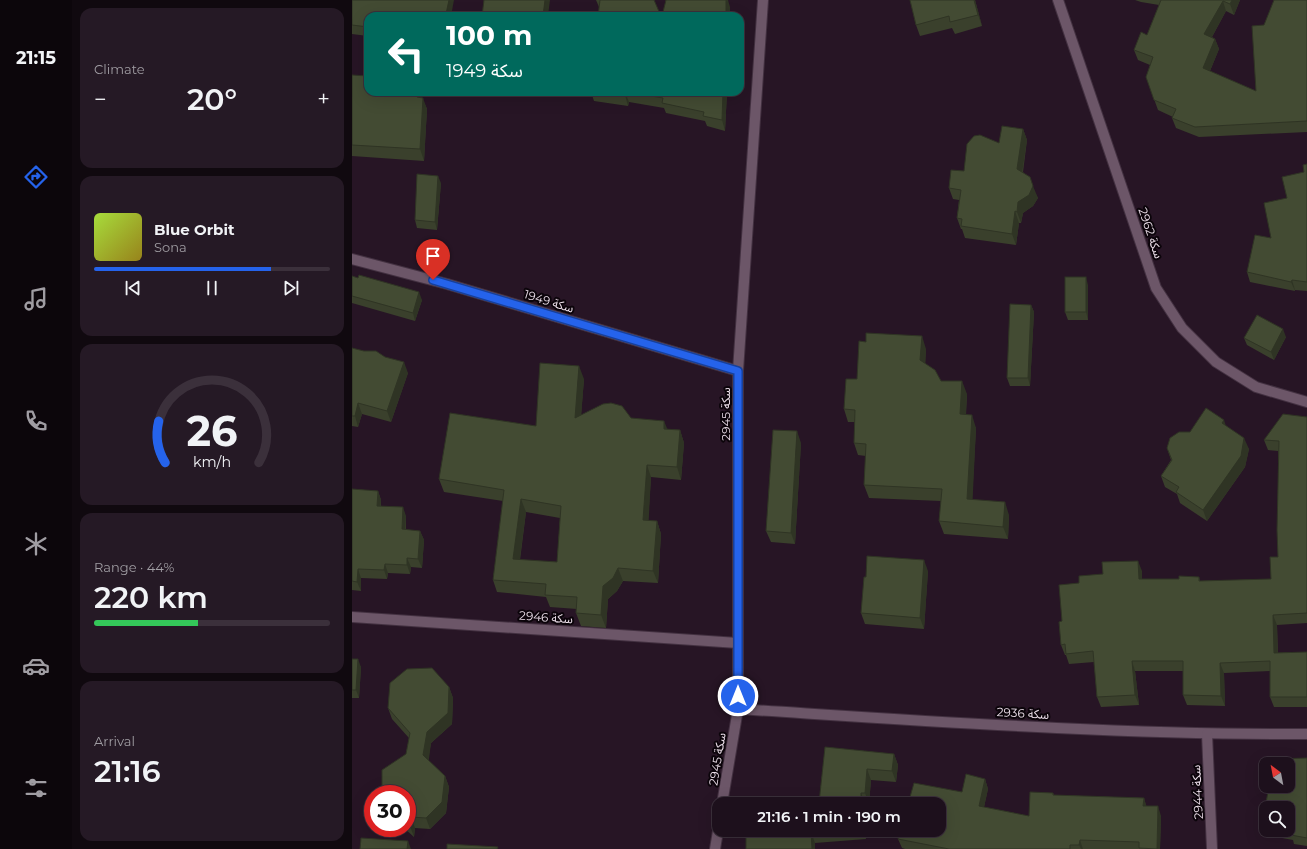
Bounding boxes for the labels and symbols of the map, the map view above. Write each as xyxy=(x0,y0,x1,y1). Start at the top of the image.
street label: سكة 2962 xyxy=(1135,206,1167,260)
pin xyxy=(416,239,450,280)
street label: سكة 1949 xyxy=(522,286,576,316)
street label: سكة 2945 xyxy=(718,387,733,441)
street label: سكة 2946 xyxy=(519,608,573,626)
position arrow xyxy=(717,675,759,717)
street label: سكة 2936 xyxy=(996,704,1050,722)
street label: سكة 2945 xyxy=(705,731,729,787)
north arrow xyxy=(1259,757,1295,793)
street label: سكة 2944 xyxy=(1188,764,1206,820)
speed limit sign: 30 xyxy=(364,785,416,837)

